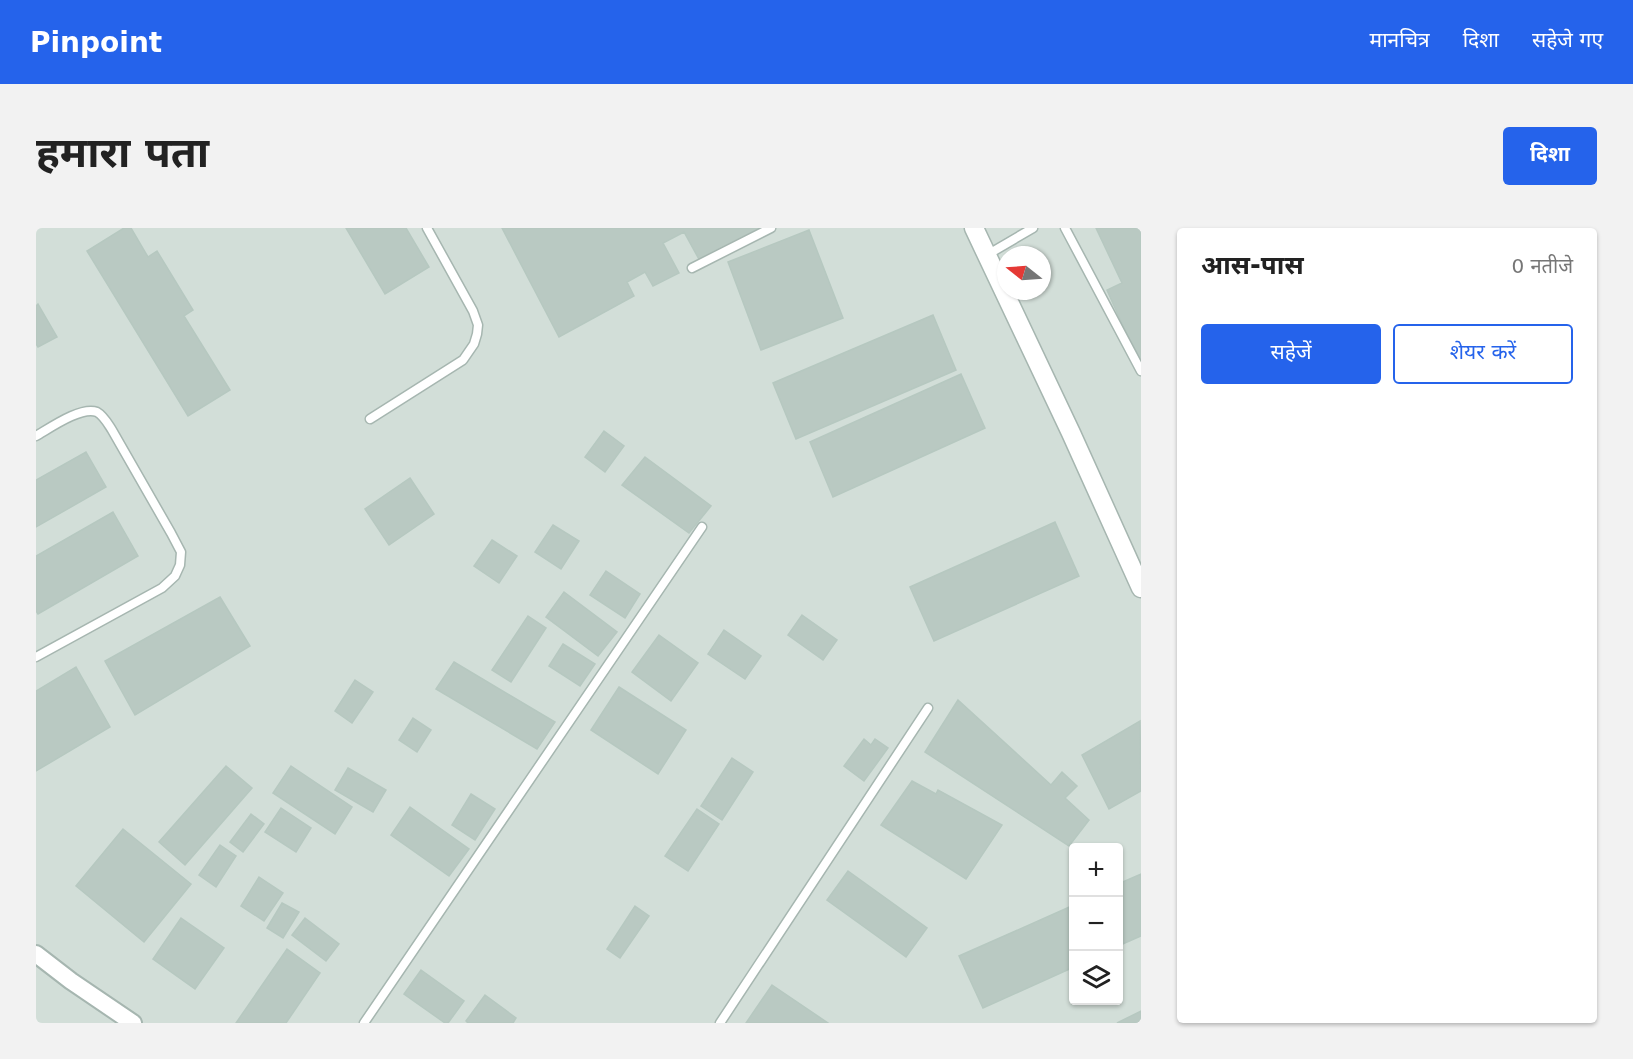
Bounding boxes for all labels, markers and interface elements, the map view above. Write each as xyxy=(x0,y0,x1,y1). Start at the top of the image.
text: Pinpoint xyxy=(30,26,162,59)
text: मानचित्र xyxy=(1370,28,1430,52)
text: दिशा xyxy=(1463,28,1499,52)
text: सहेजे गए xyxy=(1532,28,1603,52)
button: दिशा xyxy=(1503,127,1597,185)
text: हमारा पता xyxy=(36,128,209,177)
north arrow xyxy=(997,246,1051,300)
text: आस-पास xyxy=(1201,250,1304,280)
text: 0 नतीजे xyxy=(1511,254,1573,278)
button: सहेजें xyxy=(1201,324,1381,384)
button: शेयर करें xyxy=(1393,324,1573,384)
map controls xyxy=(1069,843,1123,1005)
button: + xyxy=(1069,843,1123,897)
button: − xyxy=(1069,897,1123,951)
button: layers xyxy=(1069,951,1123,1005)

